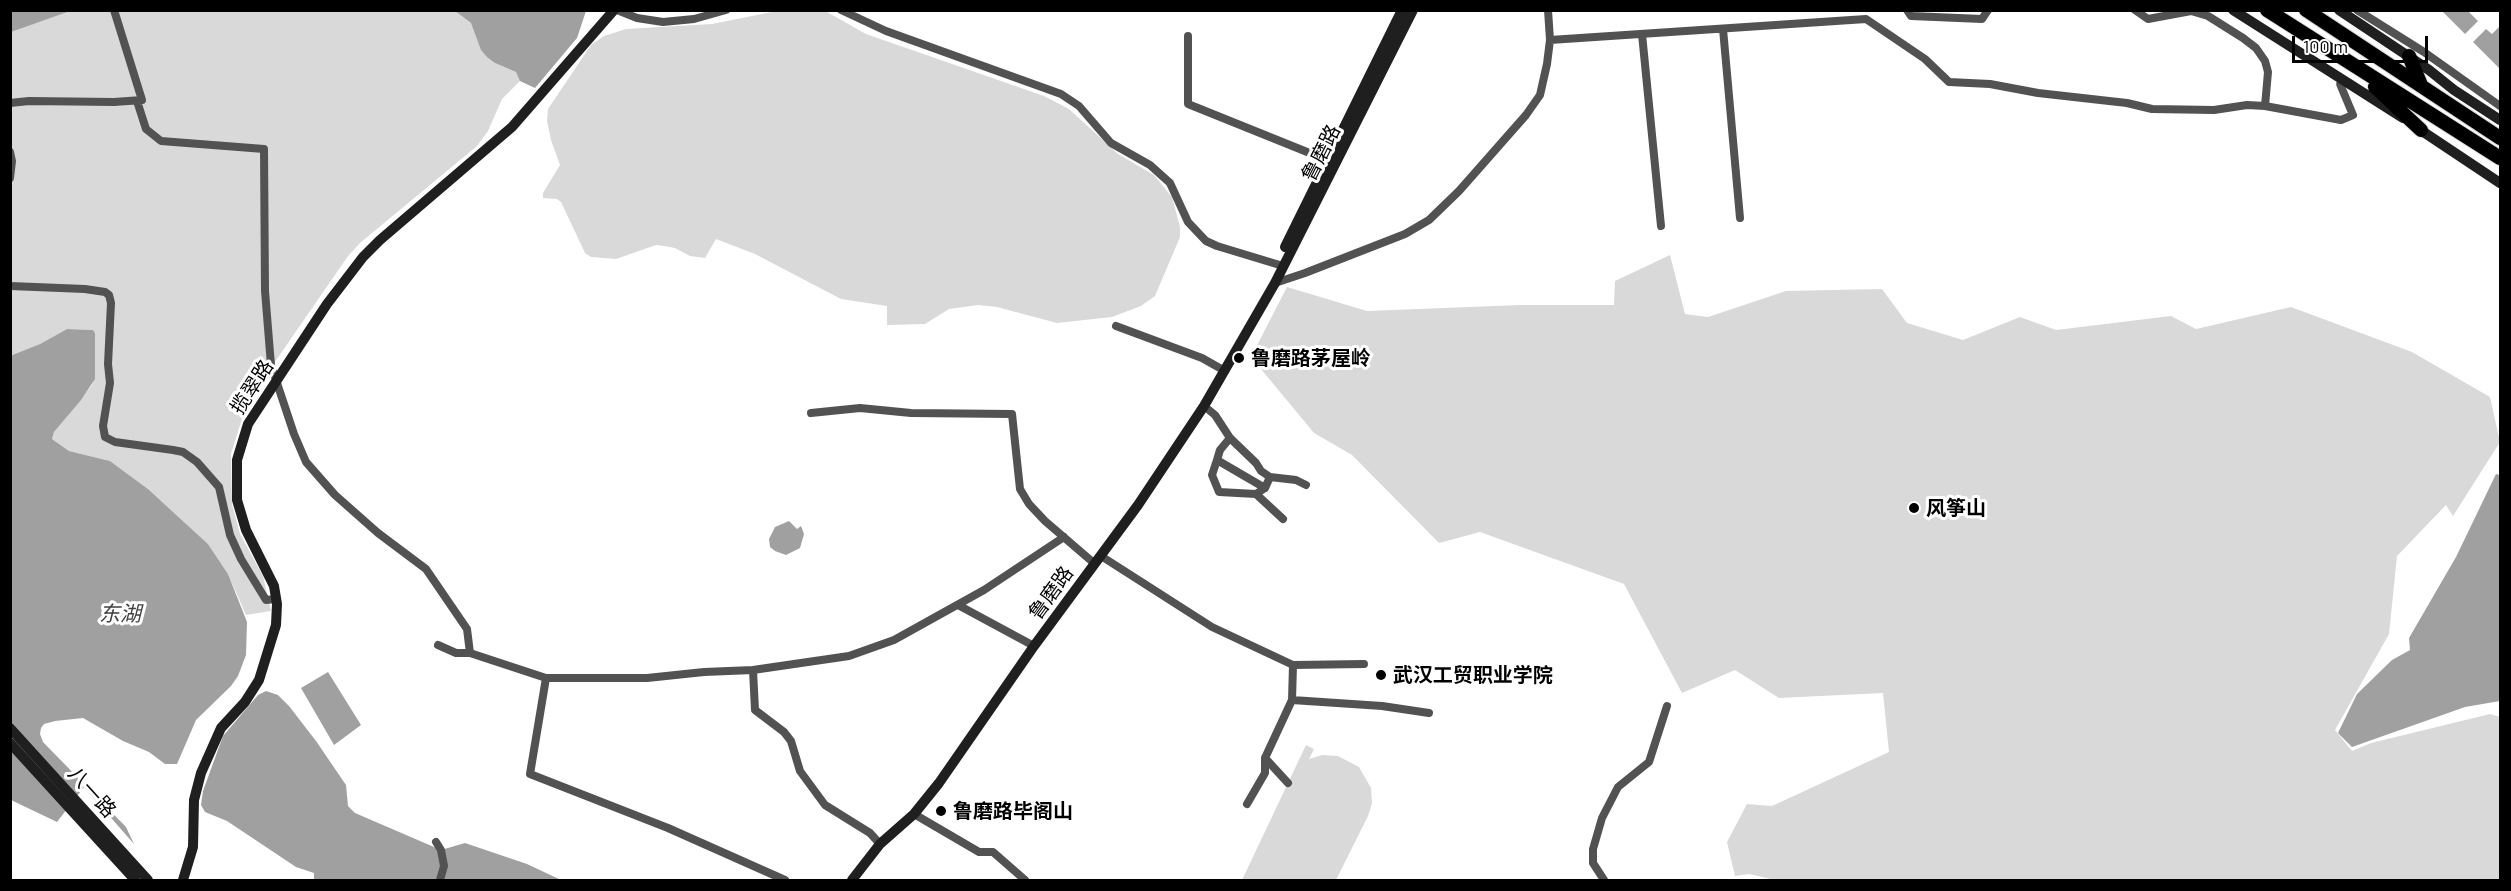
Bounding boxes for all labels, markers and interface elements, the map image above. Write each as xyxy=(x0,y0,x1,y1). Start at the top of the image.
scale bar xyxy=(2295,24,2432,62)
text: 100 m xyxy=(2303,35,2348,57)
street label: 鲁磨路 xyxy=(1297,121,1345,185)
place label: 鲁磨路茅屋岭 xyxy=(1251,346,1371,370)
marker: 鲁磨路茅屋岭 xyxy=(1232,351,1246,365)
street label: 揽翠路 xyxy=(226,355,278,419)
place label: 风筝山 xyxy=(1926,496,1986,520)
marker: 风筝山 xyxy=(1907,501,1921,515)
street label: 鲁磨路 xyxy=(1024,562,1078,624)
water label: 东湖 xyxy=(99,601,141,627)
place label: 武汉工贸职业学院 xyxy=(1393,663,1553,687)
marker: 武汉工贸职业学院 xyxy=(1374,668,1388,682)
street label: 八一路 xyxy=(63,762,121,822)
place label: 鲁磨路毕阁山 xyxy=(953,799,1073,823)
marker: 鲁磨路毕阁山 xyxy=(934,804,948,818)

